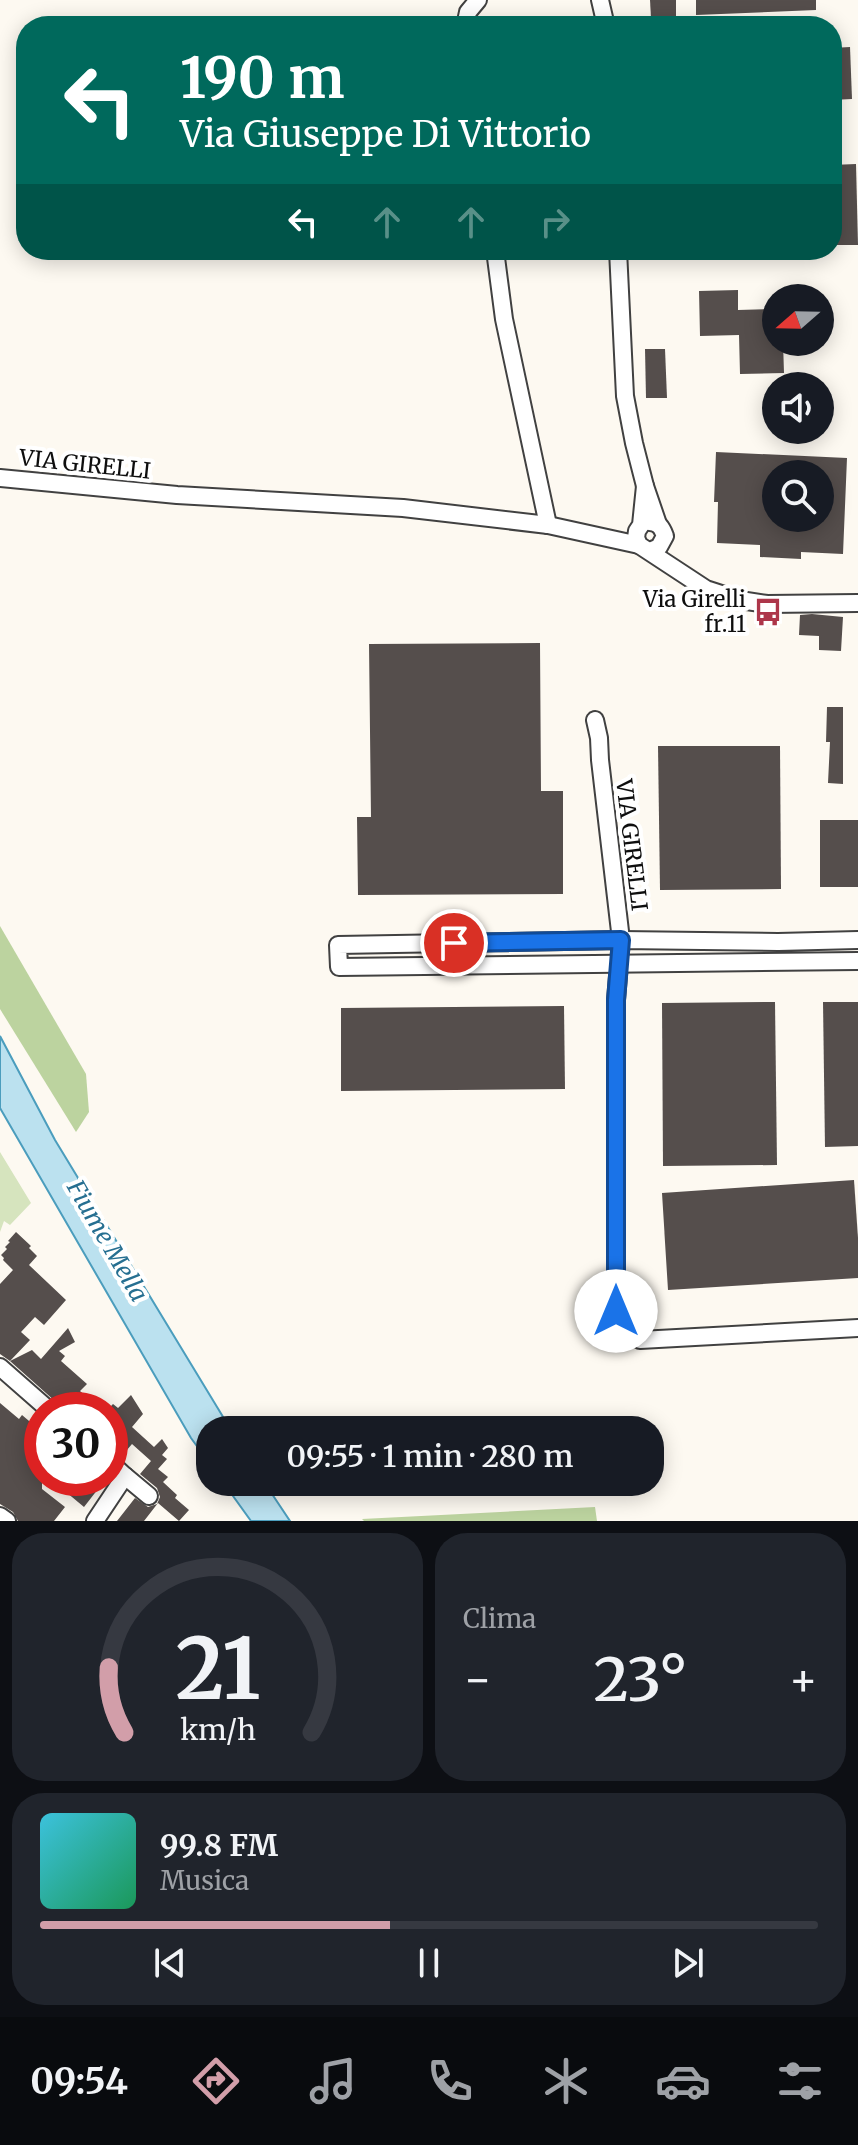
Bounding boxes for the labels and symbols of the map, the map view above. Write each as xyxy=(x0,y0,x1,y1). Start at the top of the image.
north arrow xyxy=(762,284,834,356)
street label: VIA GIRELLI xyxy=(17,443,152,485)
place label: Via Girelli fr.11 xyxy=(642,585,746,638)
bus stop icon: Via Girelli fr.11 xyxy=(753,597,783,627)
street label: VIA GIRELLI xyxy=(610,777,654,912)
pin xyxy=(420,909,488,977)
water label: Fiume Mella xyxy=(60,1174,155,1307)
position arrow xyxy=(574,1269,658,1353)
speed limit sign: 30 xyxy=(24,1392,128,1496)

